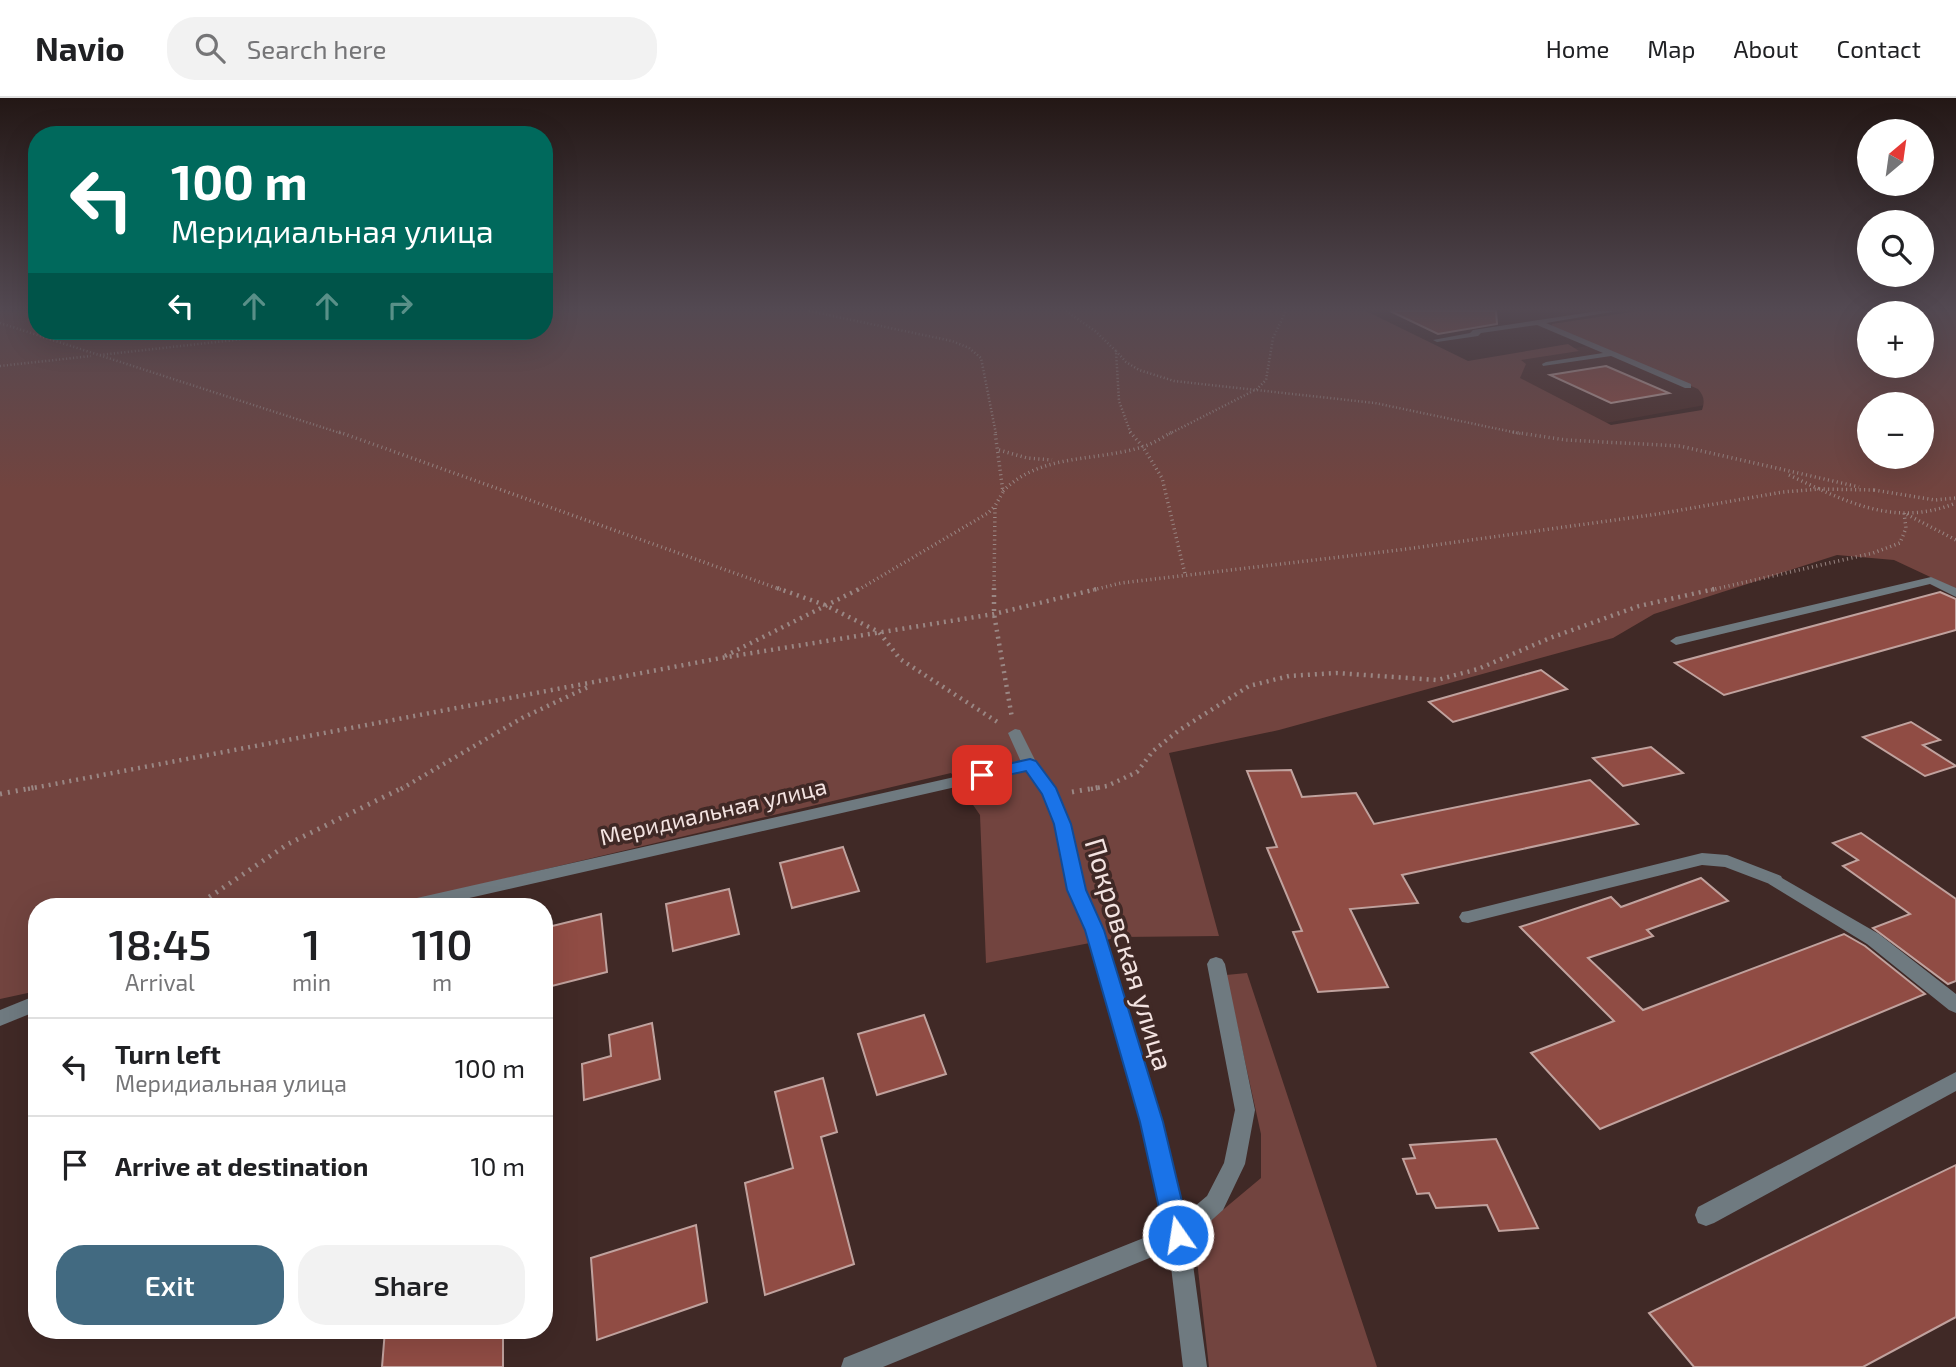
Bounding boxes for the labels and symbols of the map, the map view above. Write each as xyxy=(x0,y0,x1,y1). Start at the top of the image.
north arrow xyxy=(1857,119,1934,196)
pin xyxy=(952,745,1012,805)
street label: Меридиальная улица xyxy=(597,771,829,852)
street label: Покровская улица xyxy=(1078,834,1182,1074)
position arrow xyxy=(1141,1198,1215,1272)

